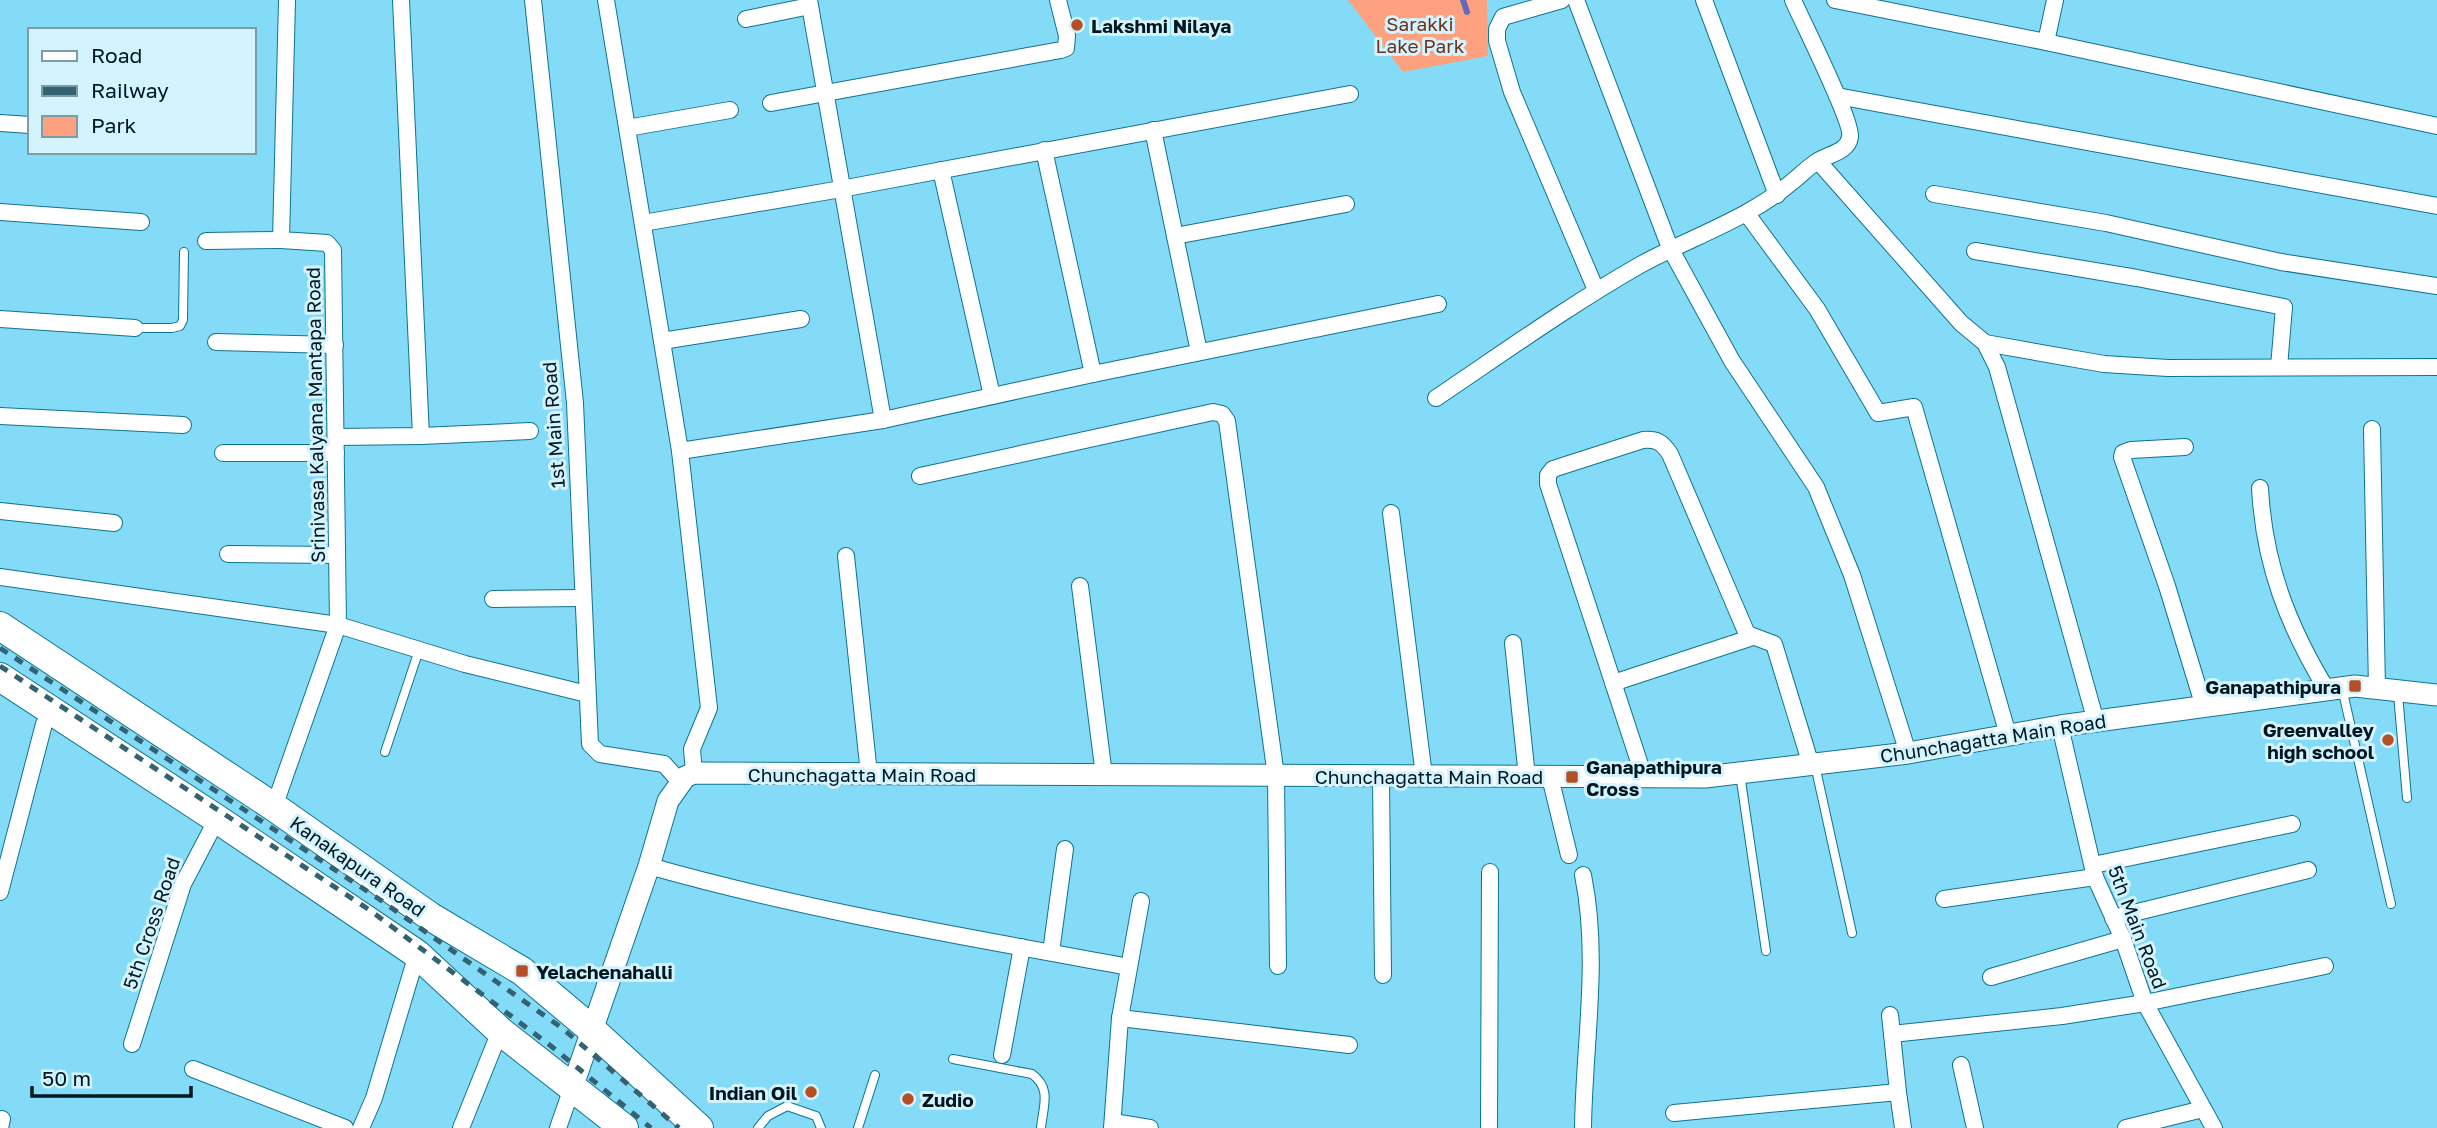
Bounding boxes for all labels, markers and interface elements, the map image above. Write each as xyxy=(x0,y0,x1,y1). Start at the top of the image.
park label: Sarakki Lake Park xyxy=(1375,12,1465,57)
place label: Lakshmi Nilaya xyxy=(1091,14,1231,37)
marker: Lakshmi Nilaya xyxy=(1069,17,1085,33)
legend xyxy=(28,28,256,154)
text: Road xyxy=(91,42,142,68)
text: Railway xyxy=(91,77,169,103)
text: Park xyxy=(91,112,137,138)
street label: Srinivasa Kalyana Mantapa Road xyxy=(301,267,329,563)
street label: 1st Main Road xyxy=(537,361,569,489)
place label: Ganapathipura xyxy=(2205,675,2341,698)
marker: Ganapathipura xyxy=(2347,678,2363,694)
street label: Chunchagatta Main Road xyxy=(1878,709,2108,767)
place label: Greenvalley high school xyxy=(2263,718,2375,763)
marker: Greenvalley high school xyxy=(2380,732,2396,748)
place label: Ganapathipura Cross xyxy=(1586,755,1722,800)
street label: Chunchagatta Main Road xyxy=(748,763,976,786)
street label: Chunchagatta Main Road xyxy=(1315,765,1543,788)
marker: Ganapathipura Cross xyxy=(1564,769,1580,785)
street label: Kanakapura Road xyxy=(286,811,430,921)
street label: 5th Cross Road xyxy=(118,854,184,992)
street label: 5th Main Road xyxy=(2104,862,2172,992)
place label: Yelachenahalli xyxy=(536,960,673,983)
marker: Yelachenahalli xyxy=(514,963,530,979)
scale bar xyxy=(32,1054,191,1098)
text: 50 m xyxy=(42,1065,91,1091)
place label: Indian Oil xyxy=(709,1081,797,1104)
marker: Indian Oil xyxy=(803,1084,819,1100)
place label: Zudio xyxy=(922,1088,974,1111)
marker: Zudio xyxy=(900,1091,916,1107)

